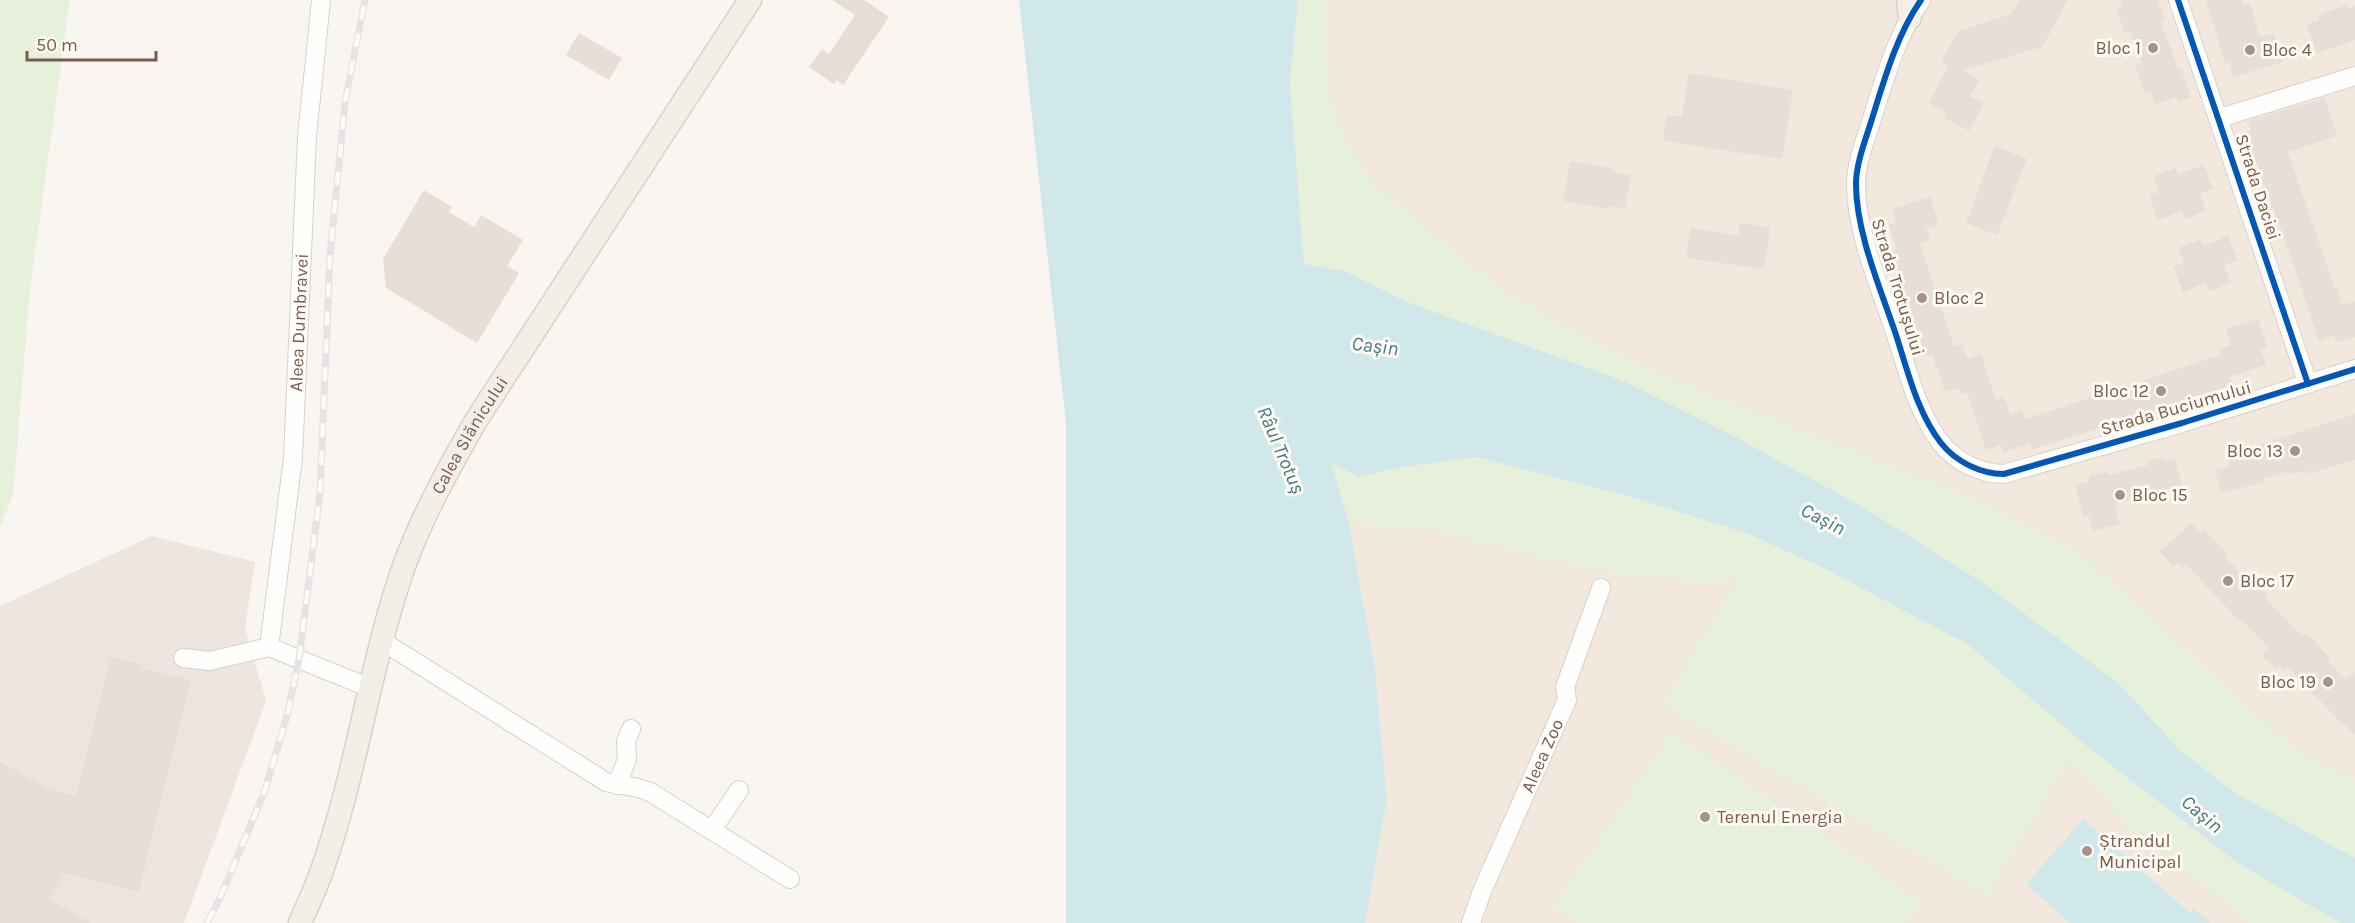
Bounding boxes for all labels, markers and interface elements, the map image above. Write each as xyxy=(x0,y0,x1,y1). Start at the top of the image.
scale bar xyxy=(27,24,156,62)
text: 50 m xyxy=(36,34,78,56)
place label: Bloc 1 xyxy=(2095,37,2141,59)
place label: Bloc 4 xyxy=(2262,39,2312,61)
marker: Bloc 1 xyxy=(2146,41,2160,55)
marker: Bloc 4 xyxy=(2243,43,2257,57)
street label: Strada Daciei xyxy=(2231,131,2285,243)
street label: Strada Trotușului xyxy=(1867,216,1929,358)
street label: Aleea Dumbravei xyxy=(285,253,313,392)
place label: Bloc 2 xyxy=(1934,287,1984,309)
marker: Bloc 2 xyxy=(1915,291,1929,305)
water label: Cașin xyxy=(1350,332,1400,360)
street label: Calea Slănicului xyxy=(427,372,513,498)
street label: Strada Buciumului xyxy=(2098,376,2254,440)
place label: Bloc 12 xyxy=(2093,380,2149,402)
marker: Bloc 12 xyxy=(2154,384,2168,398)
water label: Râul Trotuș xyxy=(1252,403,1310,497)
place label: Bloc 13 xyxy=(2227,440,2283,462)
marker: Bloc 13 xyxy=(2288,444,2302,458)
place label: Bloc 15 xyxy=(2132,484,2188,506)
marker: Bloc 15 xyxy=(2113,488,2127,502)
water label: Cașin xyxy=(1797,498,1849,540)
place label: Bloc 17 xyxy=(2240,570,2295,592)
marker: Bloc 17 xyxy=(2221,574,2235,588)
place label: Bloc 19 xyxy=(2260,671,2316,693)
marker: Bloc 19 xyxy=(2321,675,2335,689)
street label: Aleea Zoo xyxy=(1516,715,1568,796)
water label: Cașin xyxy=(2177,790,2227,838)
place label: Terenul Energia xyxy=(1717,806,1843,828)
marker: Terenul Energia xyxy=(1698,810,1712,824)
place label: Ștrandul Municipal xyxy=(2099,830,2182,873)
marker: Ștrandul Municipal xyxy=(2080,844,2094,858)

